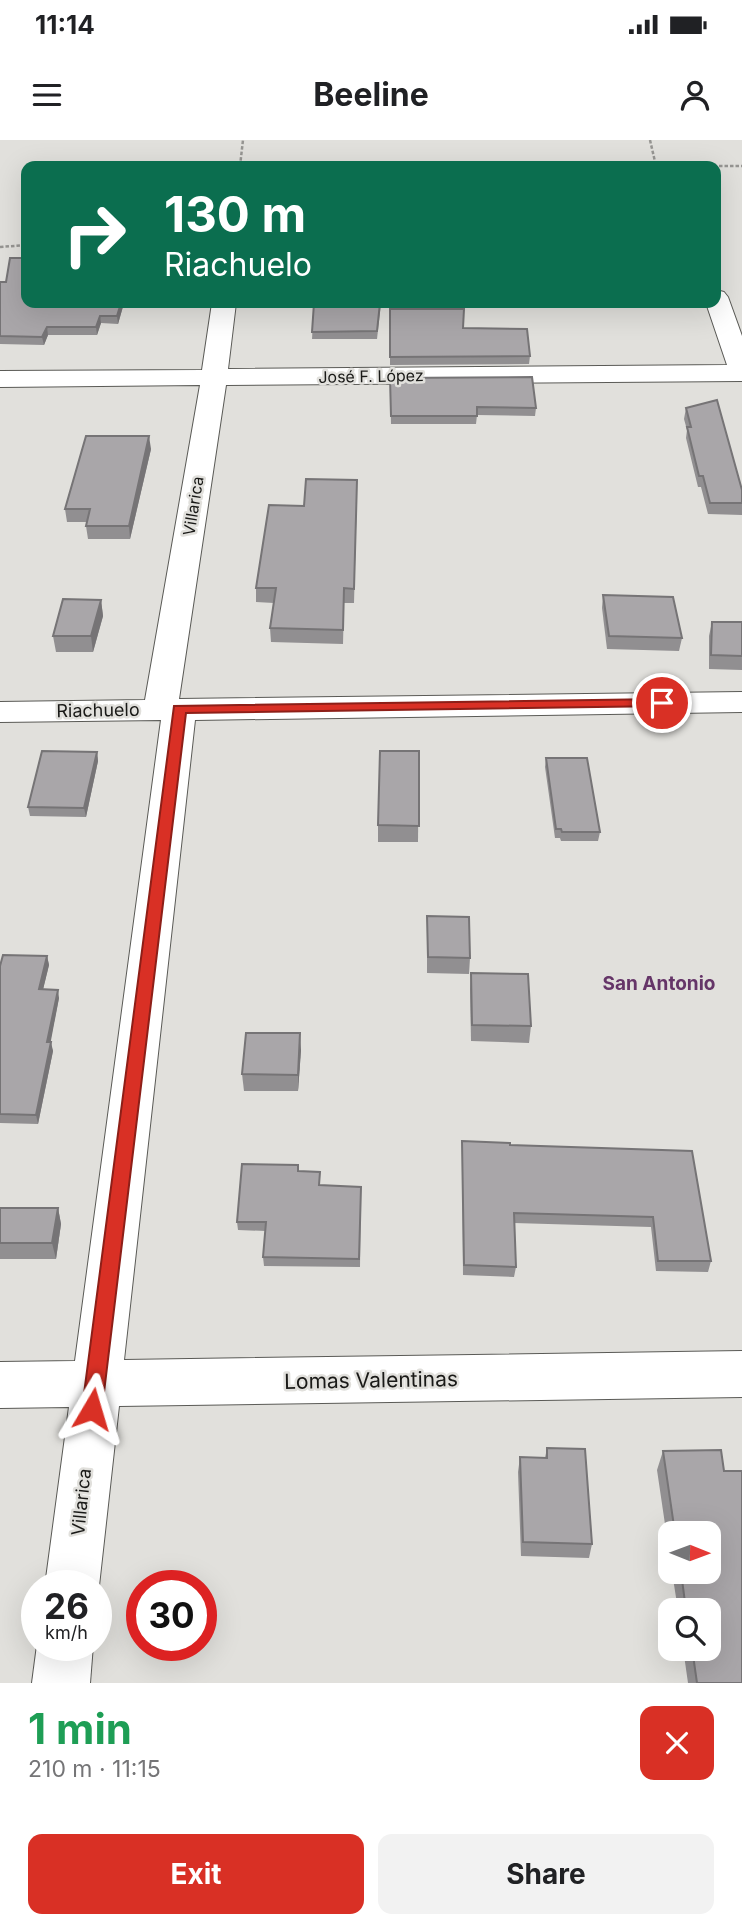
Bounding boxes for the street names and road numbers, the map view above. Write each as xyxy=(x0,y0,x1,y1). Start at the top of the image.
street label: José F. López xyxy=(318,365,424,387)
street label: Villarica xyxy=(178,475,208,537)
street label: Riachuelo xyxy=(56,699,140,721)
street label: Lomas Valentinas xyxy=(284,1366,458,1394)
street label: Villarica xyxy=(67,1467,95,1537)

